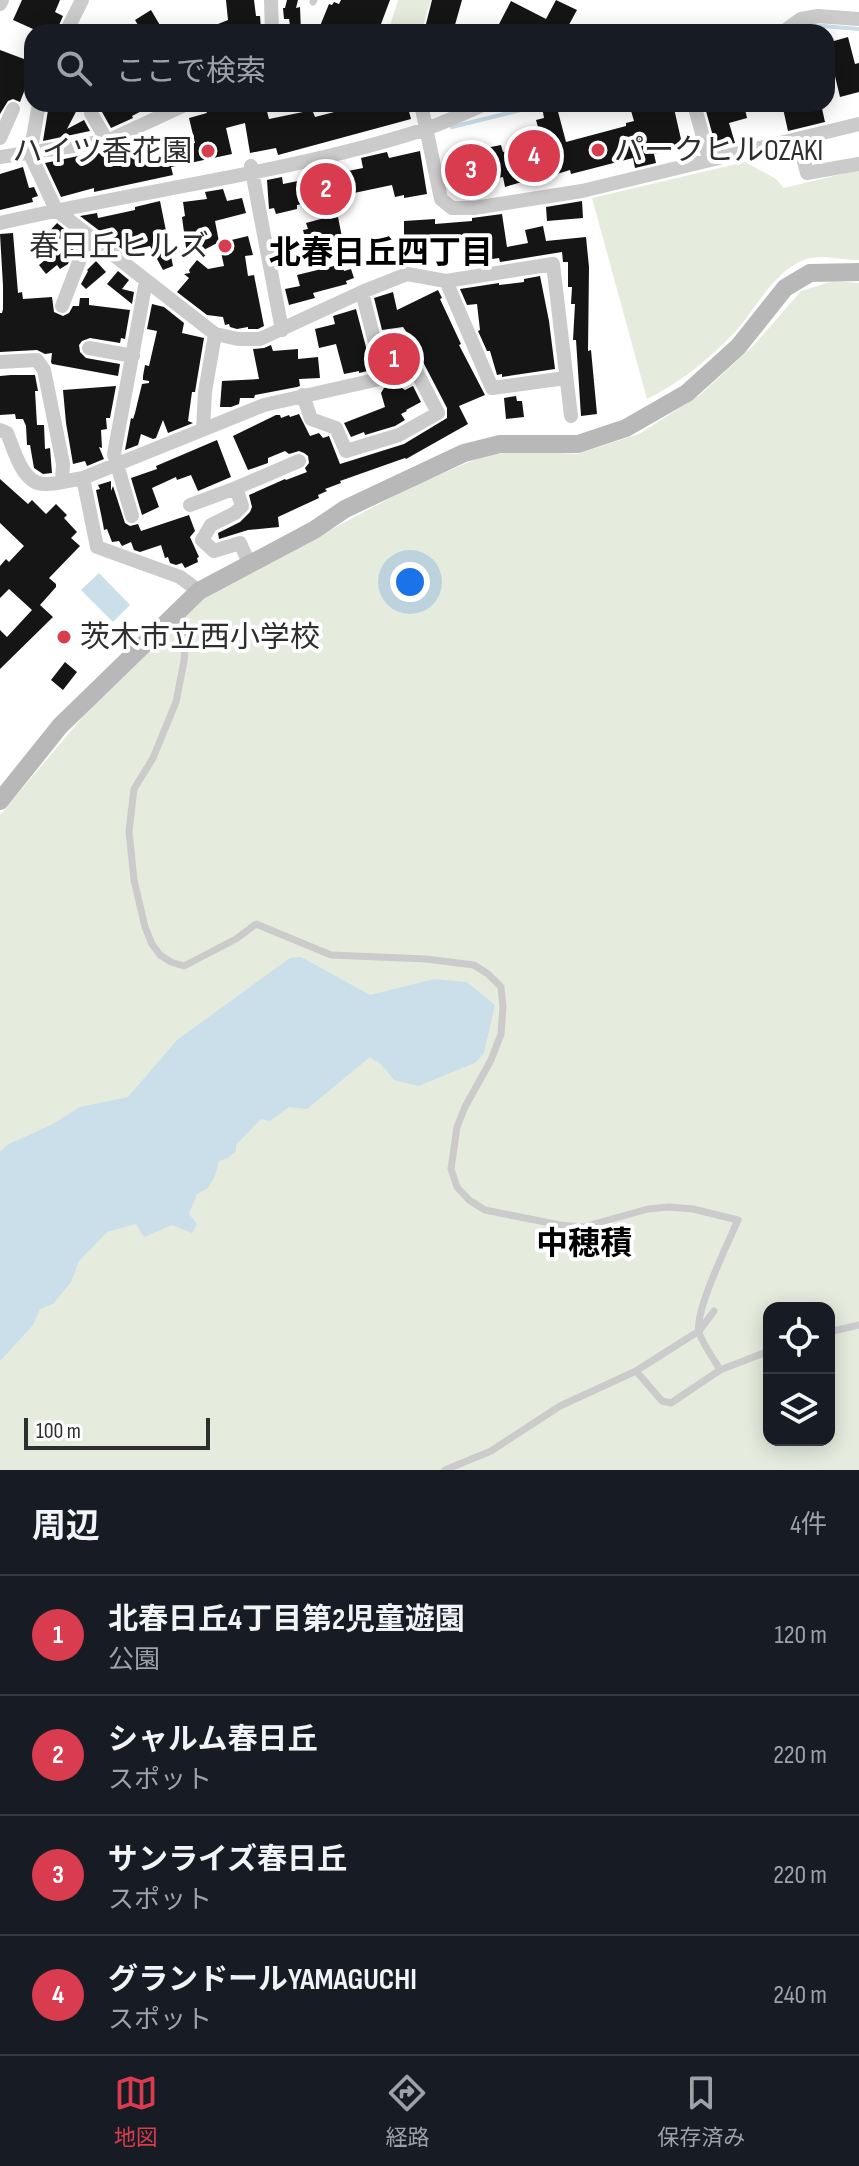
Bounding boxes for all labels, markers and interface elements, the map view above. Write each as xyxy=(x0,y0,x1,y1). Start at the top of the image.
search box xyxy=(24,24,835,112)
icon: search xyxy=(52,46,96,90)
text: ここで検索 xyxy=(116,54,266,90)
pin: 4 xyxy=(508,126,560,186)
place label: パークヒルOZAKI xyxy=(614,133,823,169)
place label: ハイツ香花園 xyxy=(13,134,192,170)
pin: 3 xyxy=(445,140,497,200)
marker: パークヒルOZAKI xyxy=(589,141,607,159)
marker: ハイツ香花園 xyxy=(199,142,217,160)
pin: 2 xyxy=(300,159,352,219)
place label: 春日丘ヒルズ xyxy=(29,229,209,265)
district label: 北春日丘四丁目 xyxy=(269,234,493,273)
marker: 春日丘ヒルズ xyxy=(216,237,234,255)
pin: 1 xyxy=(368,329,420,389)
your location xyxy=(390,562,430,602)
place label: 茨木市立西小学校 xyxy=(80,620,320,656)
marker: 茨木市立西小学校 xyxy=(55,628,73,646)
district label: 中穂積 xyxy=(536,1225,632,1264)
map controls xyxy=(763,1302,835,1446)
button: locate xyxy=(763,1302,835,1374)
button: layers xyxy=(763,1374,835,1446)
scale bar xyxy=(24,1414,210,1450)
text: 100 m xyxy=(36,1418,81,1445)
text: 周辺 xyxy=(32,1506,100,1547)
text: 4件 xyxy=(790,1510,827,1541)
text: 北春日丘4丁目第2児童遊園 xyxy=(108,1602,465,1638)
text: 1 xyxy=(53,1620,63,1651)
text: 120 m xyxy=(774,1620,827,1651)
text: 公園 xyxy=(108,1645,160,1676)
text: シャルム春日丘 xyxy=(108,1722,317,1758)
text: 2 xyxy=(52,1740,64,1771)
text: 220 m xyxy=(773,1740,827,1771)
text: スポット xyxy=(108,1765,212,1796)
text: サンライズ春日丘 xyxy=(108,1842,347,1878)
text: 3 xyxy=(52,1860,64,1891)
text: 220 m xyxy=(773,1860,827,1891)
text: スポット xyxy=(108,1885,212,1916)
text: グランドールYAMAGUCHI xyxy=(108,1962,417,1998)
text: 4 xyxy=(52,1980,64,2011)
text: 240 m xyxy=(773,1980,827,2011)
text: スポット xyxy=(108,2005,212,2036)
tab: 地図 xyxy=(114,2071,158,2152)
tab: 経路 xyxy=(385,2071,429,2152)
tab: 保存済み xyxy=(657,2071,745,2152)

